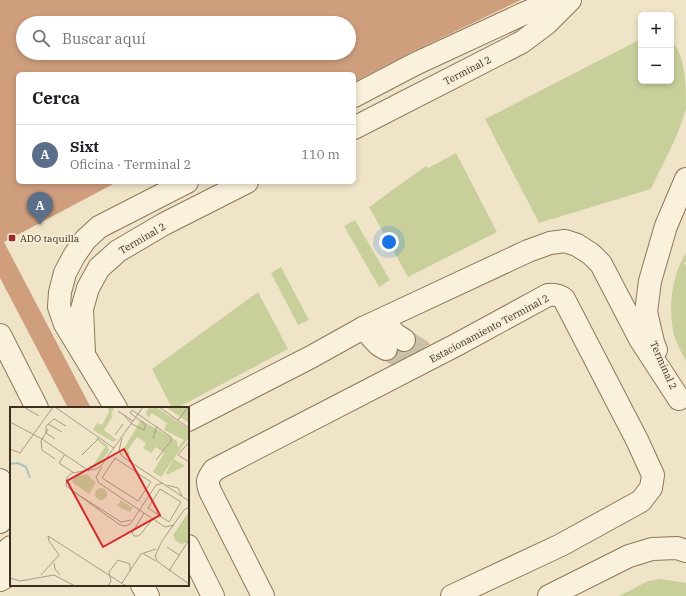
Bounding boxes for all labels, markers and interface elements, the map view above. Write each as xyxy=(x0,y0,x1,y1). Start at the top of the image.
map controls xyxy=(638,12,674,84)
button: + xyxy=(638,12,674,48)
search box xyxy=(16,16,356,60)
icon: search xyxy=(30,27,52,49)
text: Buscar aquí xyxy=(62,29,146,48)
button: − xyxy=(638,48,674,84)
street label: Terminal 2 xyxy=(441,53,493,88)
text: Cerca xyxy=(32,87,80,109)
text: Sixt xyxy=(70,137,99,156)
text: A xyxy=(40,146,50,163)
text: 110 m xyxy=(301,146,340,163)
text: Oficina · Terminal 2 xyxy=(70,156,191,173)
pin: A xyxy=(27,192,53,225)
street label: Terminal 2 xyxy=(117,220,168,257)
place label: ADO taquilla xyxy=(20,232,80,245)
your location xyxy=(379,232,399,252)
marker: ADO taquilla xyxy=(7,233,17,243)
street label: Estacionamiento Terminal 2 xyxy=(427,291,551,366)
street label: Terminal 2 xyxy=(647,339,680,391)
inset map xyxy=(10,407,189,586)

